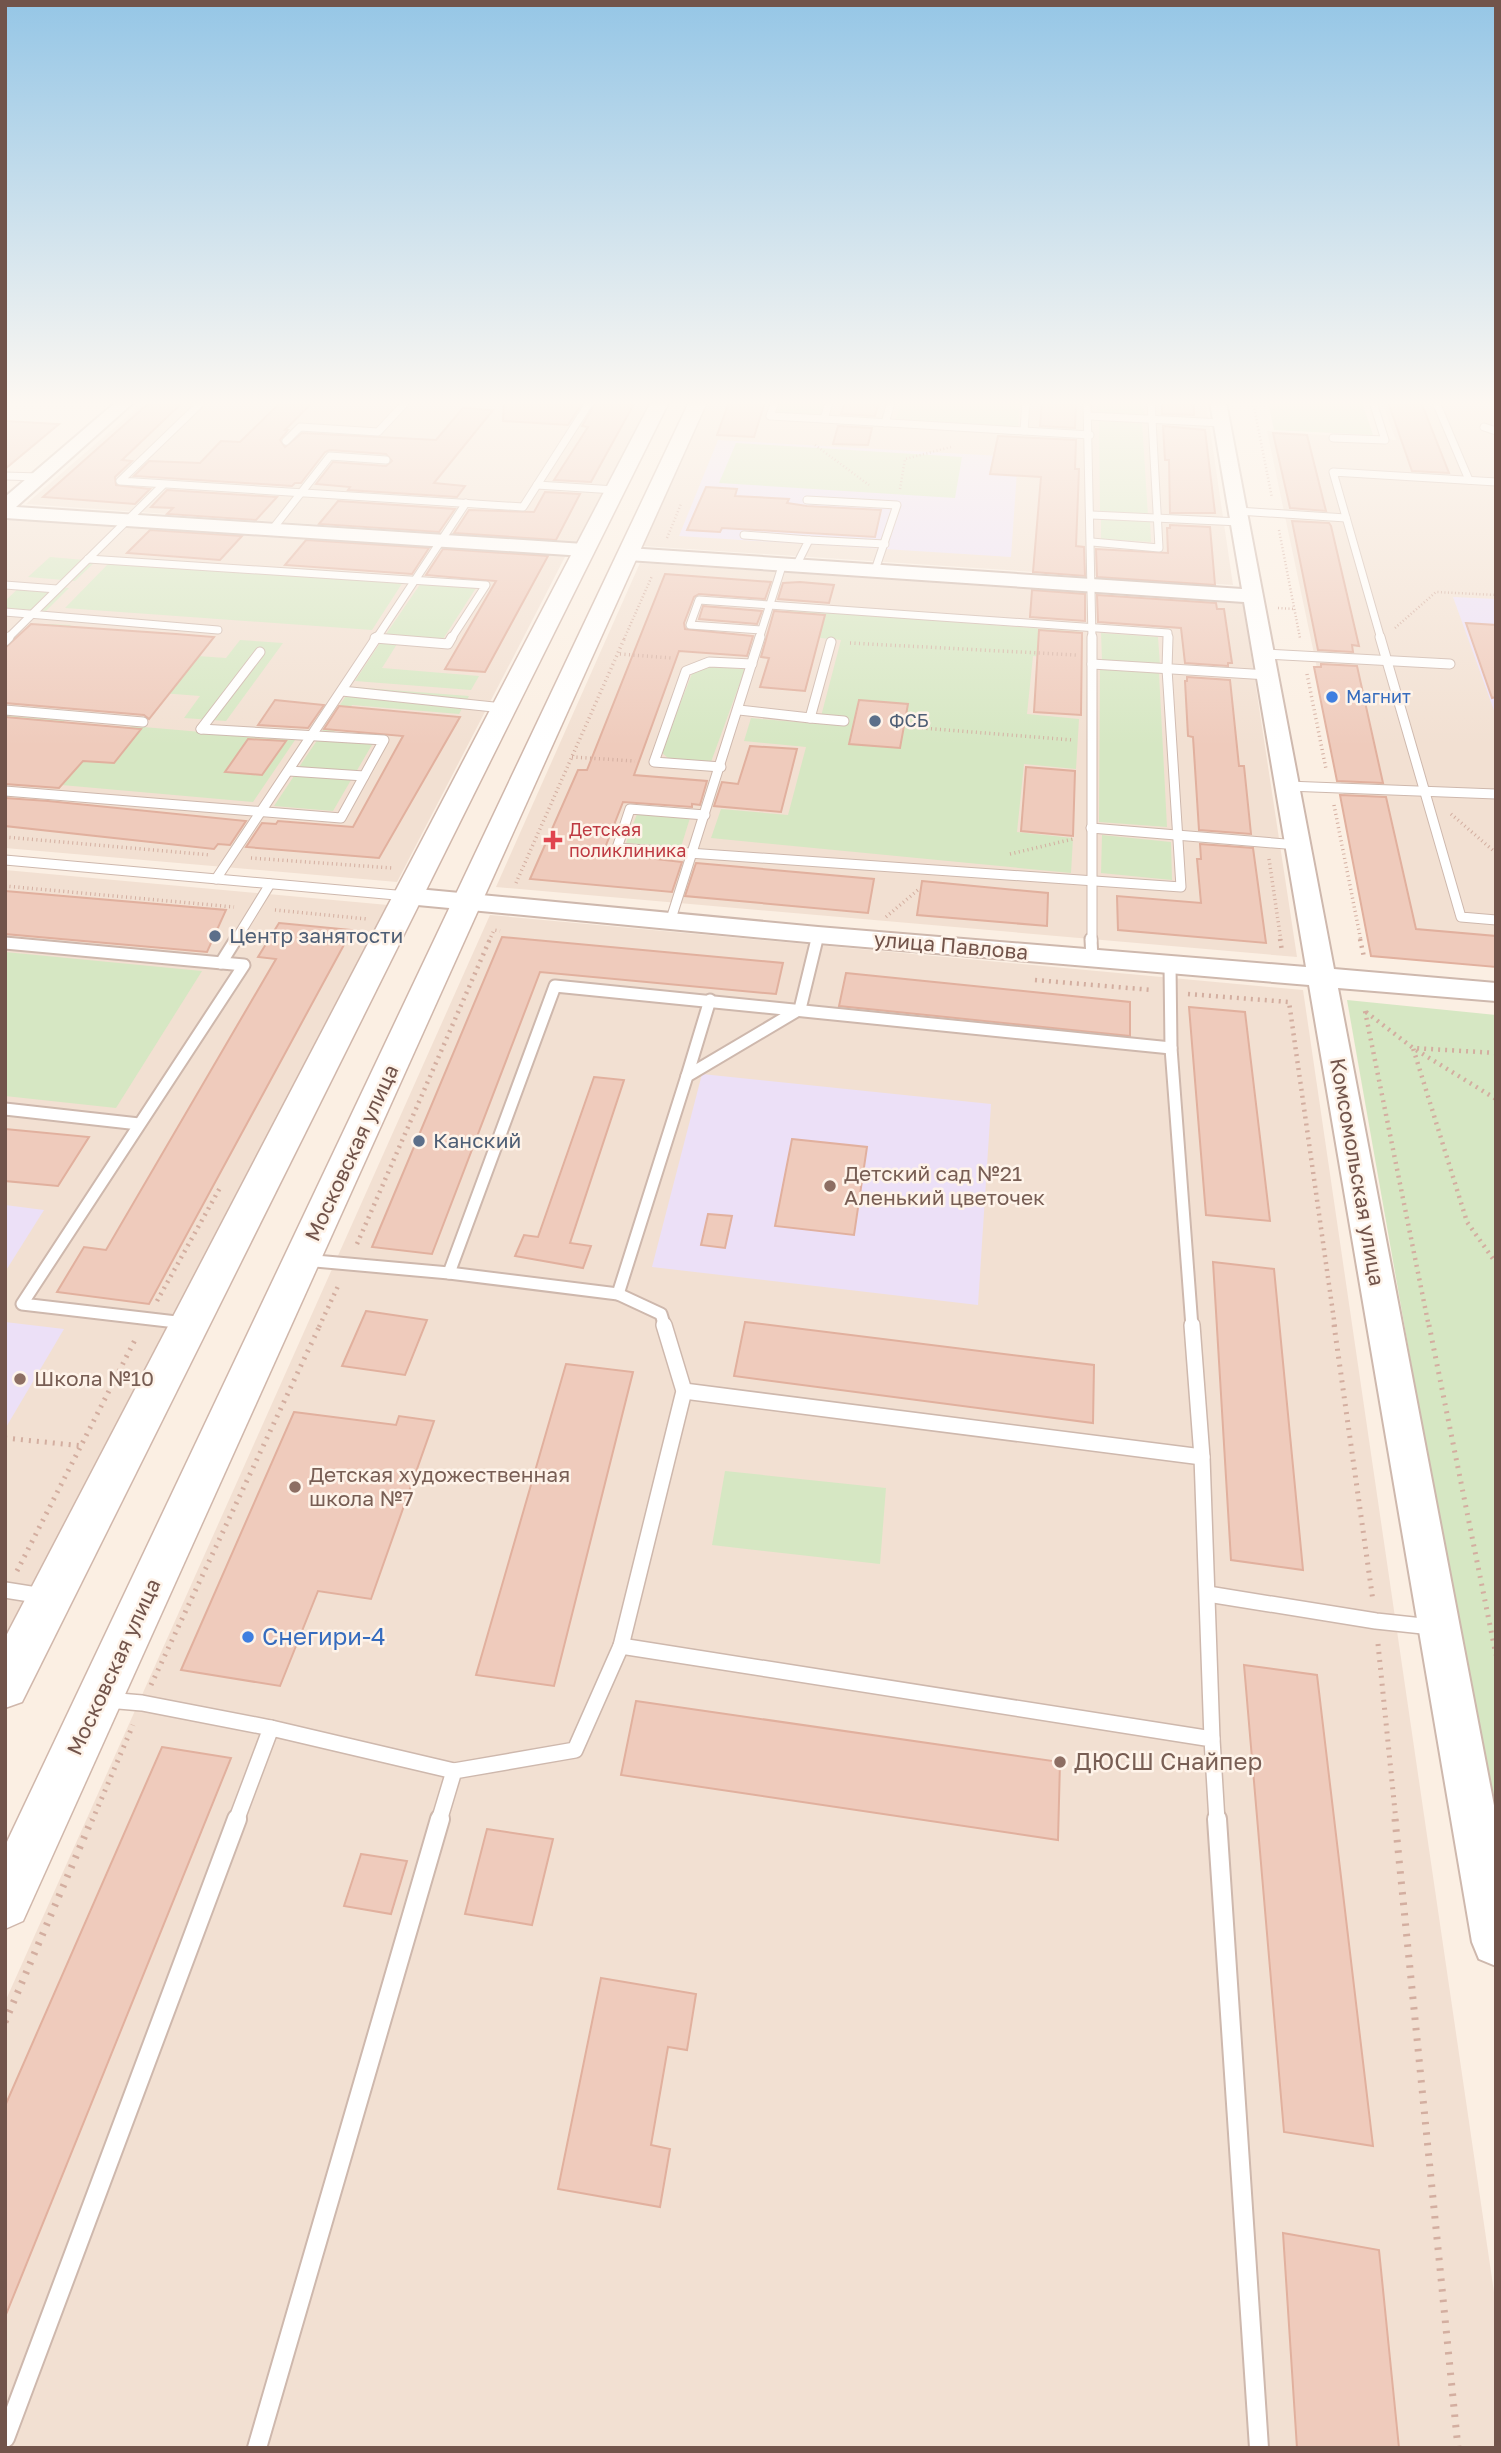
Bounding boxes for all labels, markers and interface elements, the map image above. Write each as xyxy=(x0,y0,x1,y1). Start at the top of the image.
place label: Магнит xyxy=(1346,685,1411,707)
marker: Магнит xyxy=(1324,689,1340,705)
place label: ФСБ xyxy=(889,709,929,731)
marker: ФСБ xyxy=(867,713,883,729)
place label: Детская поликлиника xyxy=(569,818,686,861)
marker: Детская поликлиника xyxy=(543,830,563,850)
place label: Центр занятости xyxy=(229,922,403,948)
street label: улица Павлова xyxy=(873,925,1029,965)
marker: Центр занятости xyxy=(207,928,223,944)
street label: Комсомольская улица xyxy=(1325,1056,1391,1288)
street label: Московская улица xyxy=(299,1060,403,1245)
place label: Канский xyxy=(433,1127,521,1153)
marker: Канский xyxy=(411,1133,427,1149)
place label: Детский сад №21 Аленький цветочек xyxy=(844,1160,1045,1210)
marker: Детский сад №21 Аленький цветочек xyxy=(822,1178,838,1194)
place label: Школа №10 xyxy=(34,1365,154,1391)
marker: Школа №10 xyxy=(12,1371,28,1387)
place label: Детская художественная школа №7 xyxy=(309,1461,570,1511)
marker: Детская художественная школа №7 xyxy=(287,1479,303,1495)
street label: Московская улица xyxy=(61,1574,165,1759)
place label: Снегири-4 xyxy=(262,1621,386,1650)
marker: Снегири-4 xyxy=(240,1629,256,1645)
place label: ДЮСШ Снайпер xyxy=(1074,1746,1262,1775)
marker: ДЮСШ Снайпер xyxy=(1052,1754,1068,1770)

